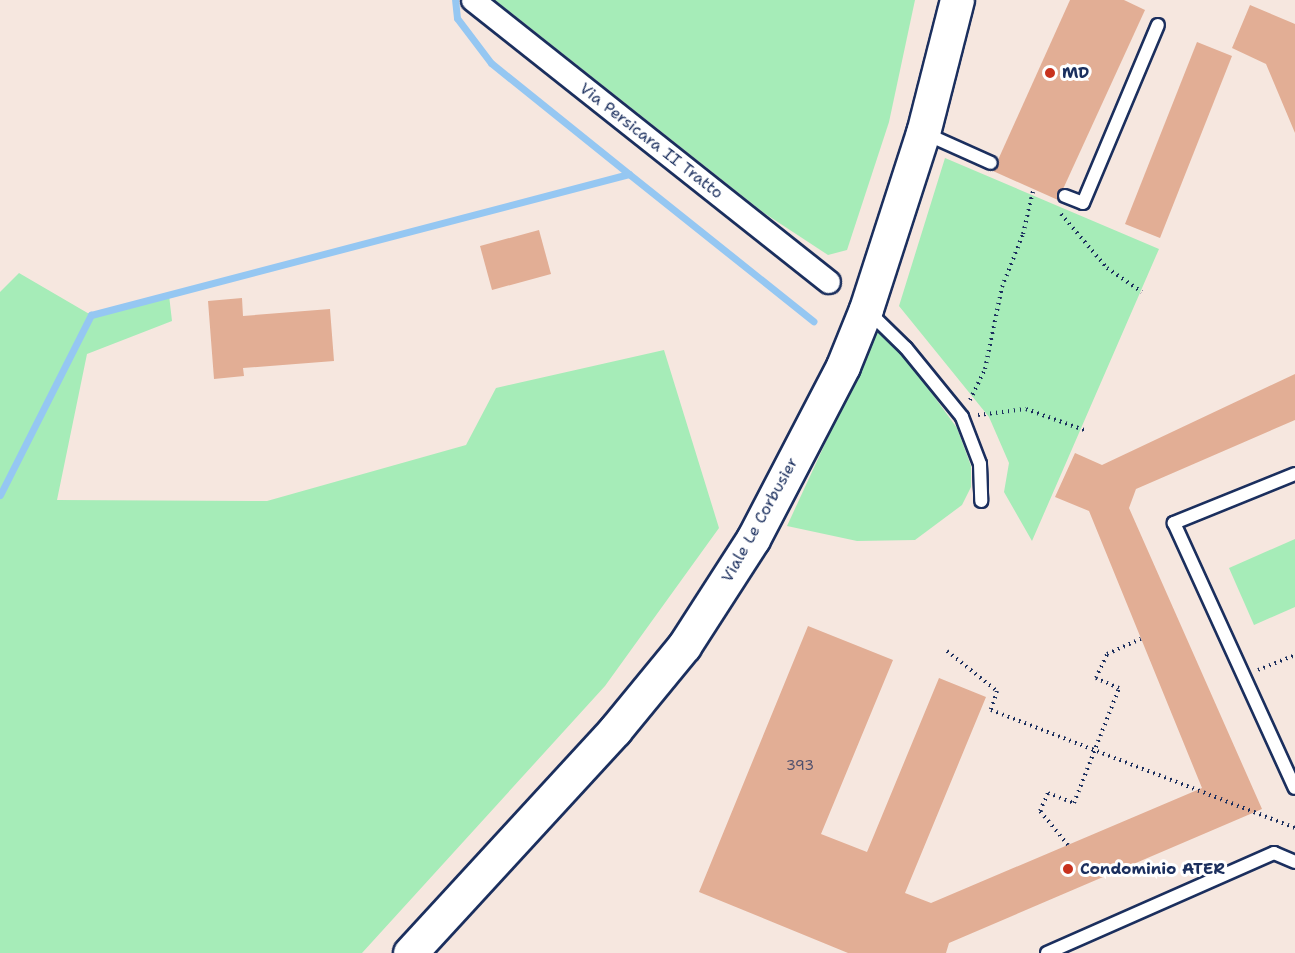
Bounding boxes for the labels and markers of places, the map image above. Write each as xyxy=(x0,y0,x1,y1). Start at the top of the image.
place label: MD xyxy=(1062,63,1089,83)
marker: MD xyxy=(1043,66,1057,80)
place label: Condominio ATER xyxy=(1080,859,1225,879)
marker: Condominio ATER xyxy=(1061,862,1075,876)

